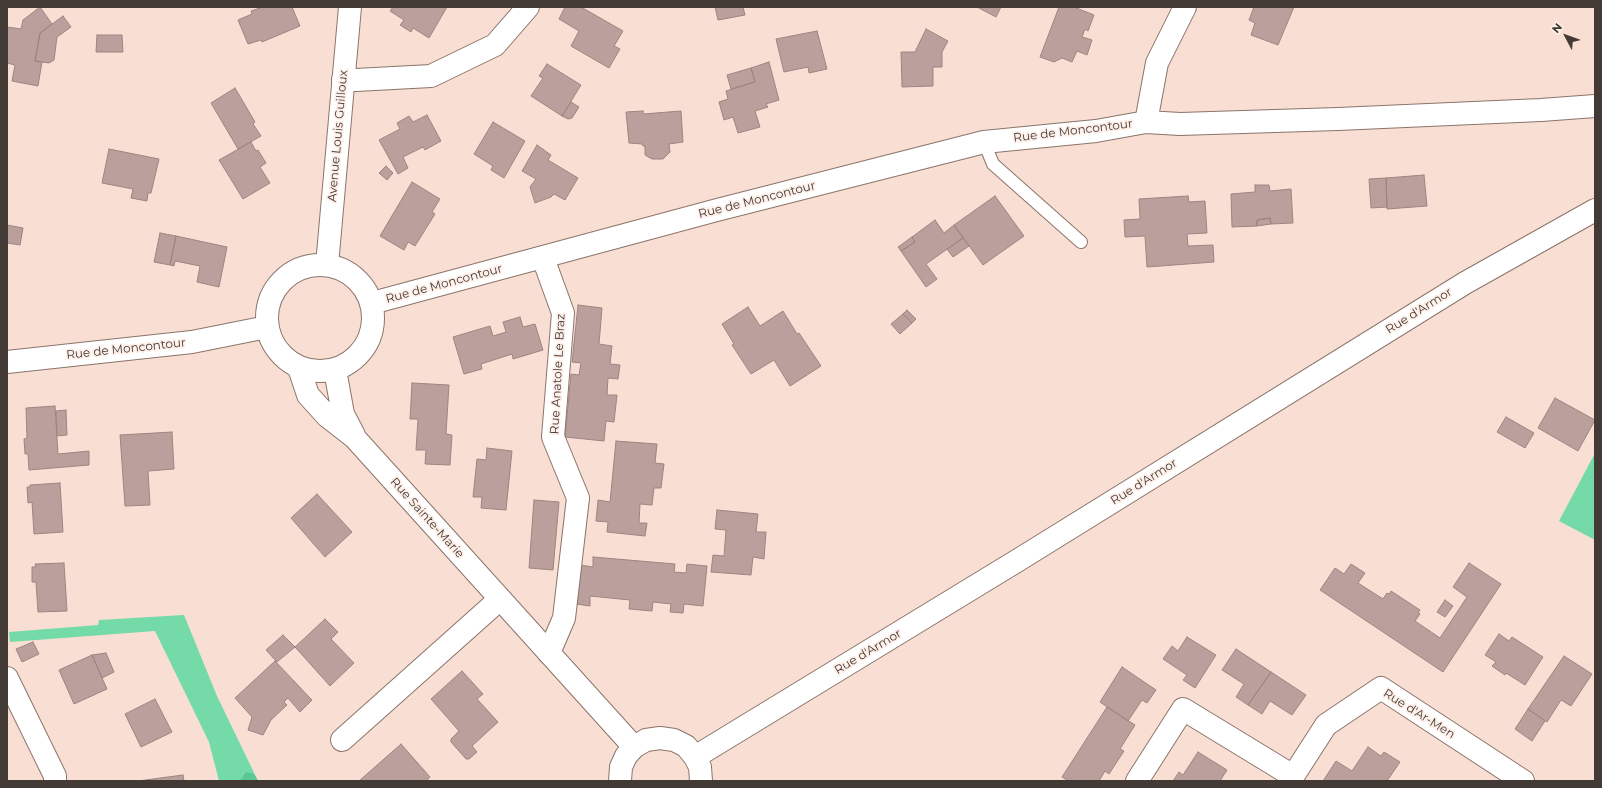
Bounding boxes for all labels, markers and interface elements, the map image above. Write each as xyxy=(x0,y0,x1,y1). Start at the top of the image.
north arrow xyxy=(1546,16,1586,56)
text: N xyxy=(1549,20,1565,36)
street label: Avenue Louis Guilloux xyxy=(325,70,351,202)
street label: Rue de Moncontour xyxy=(1013,117,1133,145)
street label: Rue de Moncontour xyxy=(697,178,817,222)
street label: Rue de Moncontour xyxy=(384,262,504,306)
street label: Rue d'Armor xyxy=(1383,285,1455,337)
street label: Rue Anatole Le Braz xyxy=(548,313,568,435)
street label: Rue de Moncontour xyxy=(66,336,186,362)
street label: Rue d'Armor xyxy=(1108,456,1180,508)
street label: Rue Sainte-Marie xyxy=(387,475,467,561)
street label: Rue d'Armor xyxy=(832,626,904,678)
street label: Rue d'Ar-Men xyxy=(1380,686,1458,742)

